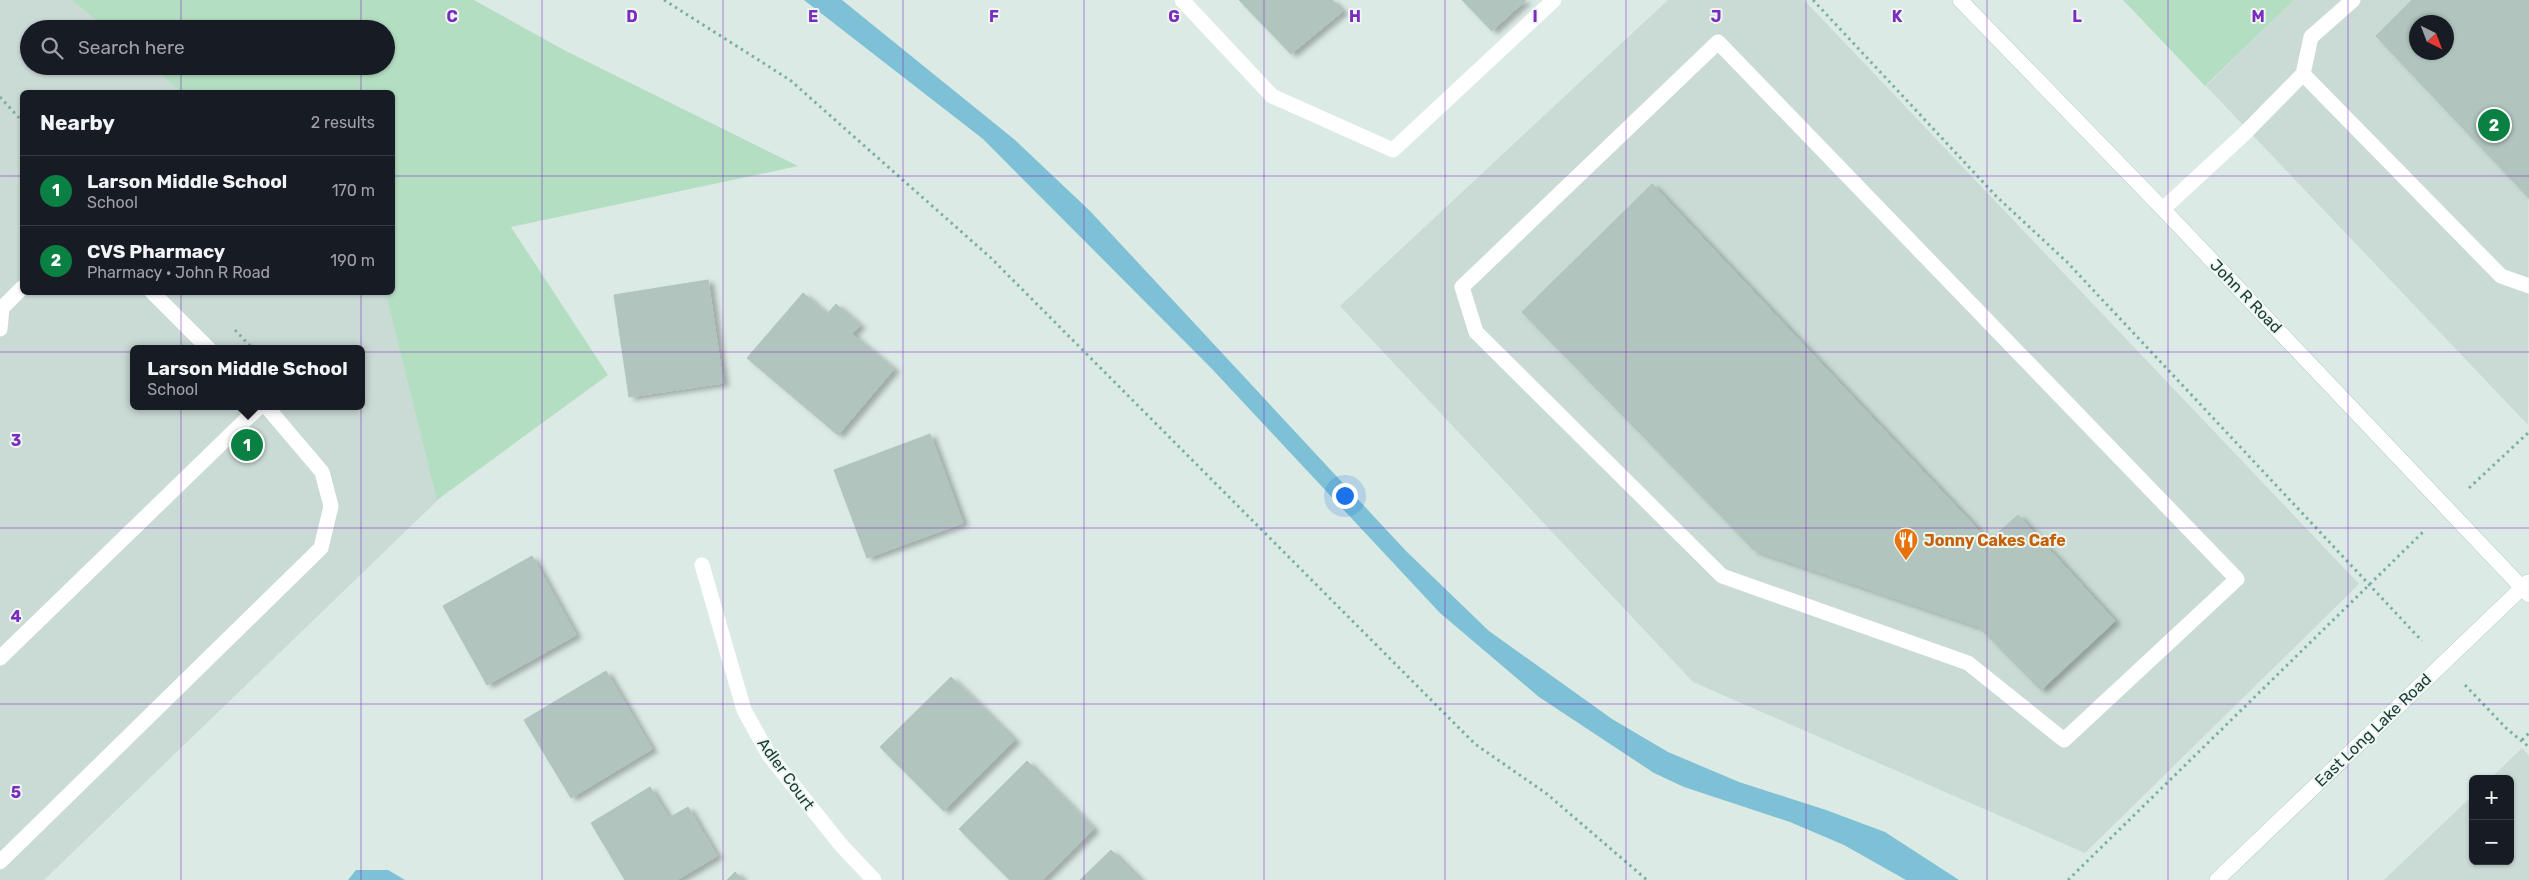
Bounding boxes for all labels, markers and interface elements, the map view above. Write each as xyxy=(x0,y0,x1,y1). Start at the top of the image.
text: C xyxy=(446,7,458,26)
text: D xyxy=(626,7,638,26)
text: E xyxy=(808,7,818,26)
text: F xyxy=(989,7,999,26)
text: G xyxy=(1168,7,1180,26)
text: H xyxy=(1349,7,1361,26)
text: I xyxy=(1532,7,1538,26)
text: J xyxy=(1711,7,1721,26)
text: K xyxy=(1892,7,1903,26)
text: L xyxy=(2072,7,2082,26)
text: M xyxy=(2251,7,2265,26)
north arrow xyxy=(2409,15,2454,60)
search box xyxy=(20,20,395,75)
icon: search xyxy=(38,34,66,62)
text: Search here xyxy=(78,36,185,59)
pin: 2 xyxy=(2478,106,2510,144)
text: Nearby xyxy=(40,110,115,135)
text: 2 results xyxy=(311,113,375,132)
text: Larson Middle School xyxy=(87,170,287,193)
text: 1 xyxy=(52,181,60,200)
text: 170 m xyxy=(332,181,375,200)
text: School xyxy=(87,193,138,212)
text: CVS Pharmacy xyxy=(87,240,225,263)
text: 2 xyxy=(51,251,61,270)
text: 190 m xyxy=(330,251,375,270)
street label: John R Road xyxy=(2206,255,2286,337)
text: Pharmacy · John R Road xyxy=(87,263,270,282)
popup xyxy=(130,345,365,410)
text: Larson Middle School xyxy=(147,357,348,380)
text: School xyxy=(147,380,198,399)
pin: 1 xyxy=(231,426,263,464)
text: 3 xyxy=(11,431,21,450)
your location xyxy=(1332,483,1358,509)
restaurant icon: Jonny Cakes Cafe xyxy=(1893,527,1919,561)
place label: Jonny Cakes Cafe xyxy=(1924,531,2066,550)
text: 4 xyxy=(11,607,22,626)
street label: East Long Lake Road xyxy=(2311,669,2435,791)
street label: Adler Court xyxy=(753,734,819,814)
map controls xyxy=(2469,775,2514,865)
button: + xyxy=(2469,775,2514,820)
text: 5 xyxy=(11,783,21,802)
button: − xyxy=(2469,820,2514,865)

